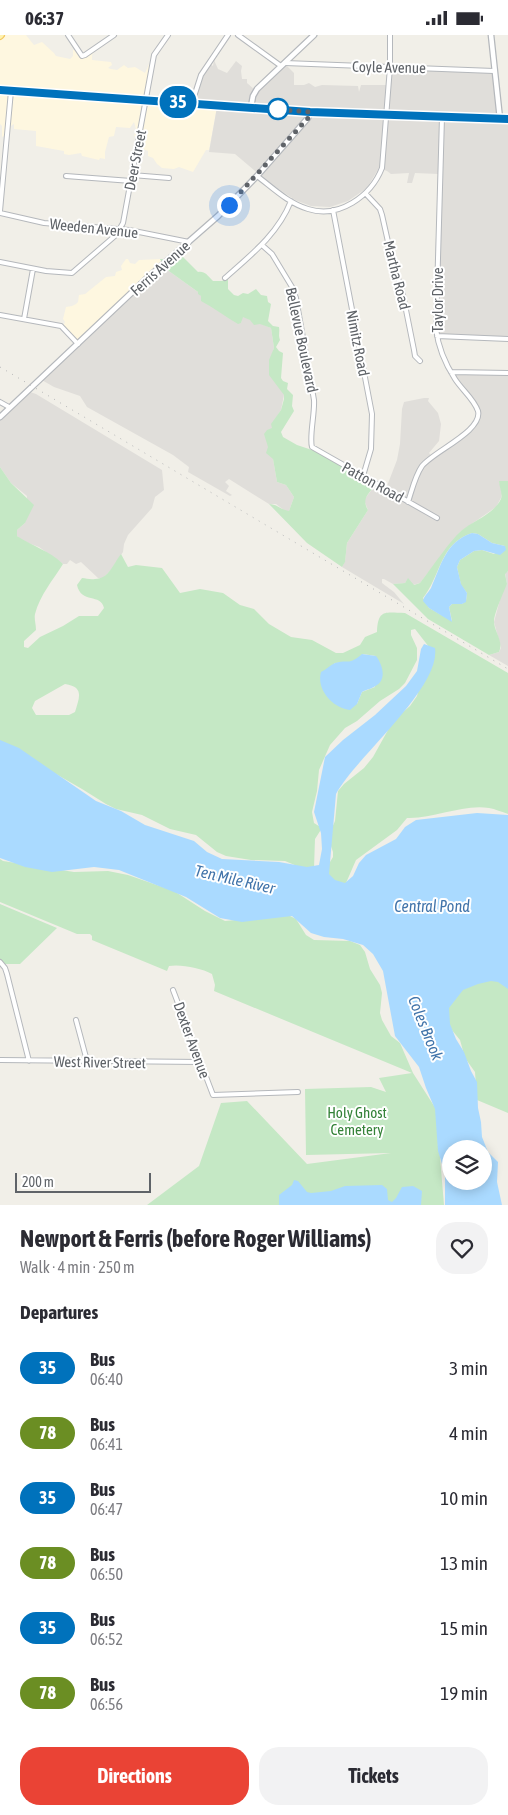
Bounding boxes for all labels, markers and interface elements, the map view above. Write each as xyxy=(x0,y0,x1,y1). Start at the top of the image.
text: 06:37 xyxy=(25,7,64,29)
street label: Coyle Avenue xyxy=(352,58,426,76)
line badge: 35 xyxy=(156,86,200,118)
text: 35 xyxy=(170,91,186,112)
unlabelled marker xyxy=(267,98,289,120)
street label: Deer Street xyxy=(121,128,149,192)
your location xyxy=(217,193,242,218)
street label: Weeden Avenue xyxy=(49,215,139,241)
street label: Ferris Avenue xyxy=(127,237,193,299)
street label: Martha Road xyxy=(380,239,414,311)
street label: Taylor Drive xyxy=(429,267,446,333)
street label: Bellevue Boulevard xyxy=(283,286,321,394)
street label: Nimitz Road xyxy=(343,309,373,377)
street label: Patton Road xyxy=(339,458,407,506)
water label: Ten Mile River xyxy=(193,861,278,897)
water label: Central Pond xyxy=(394,897,470,915)
water label: Coles Brook xyxy=(405,993,447,1064)
street label: Dexter Avenue xyxy=(170,999,214,1081)
street label: West River Street xyxy=(54,1053,146,1071)
park label: Holy Ghost Cemetery xyxy=(327,1104,387,1138)
map controls xyxy=(442,1140,492,1190)
button: layers xyxy=(442,1140,492,1190)
scale bar xyxy=(15,1170,151,1193)
text: 200 m xyxy=(22,1174,54,1190)
button: heart xyxy=(436,1222,488,1274)
text: Newport & Ferris (before Roger Williams) xyxy=(20,1225,372,1252)
text: Walk · 4 min · 250 m xyxy=(20,1258,134,1276)
text: Departures xyxy=(20,1301,98,1323)
text: Bus xyxy=(90,1348,115,1370)
text: 35 xyxy=(39,1357,56,1378)
text: 3 min xyxy=(449,1357,488,1379)
text: 06:40 xyxy=(90,1370,123,1388)
text: Bus xyxy=(90,1413,115,1435)
text: 78 xyxy=(39,1422,56,1443)
text: 4 min xyxy=(449,1422,488,1444)
text: 06:41 xyxy=(90,1435,123,1453)
text: Bus xyxy=(90,1478,115,1500)
text: 35 xyxy=(39,1487,56,1508)
text: 10 min xyxy=(440,1487,488,1509)
text: 06:47 xyxy=(90,1500,123,1518)
text: Bus xyxy=(90,1543,115,1565)
text: 78 xyxy=(39,1552,56,1573)
text: 13 min xyxy=(440,1552,488,1574)
text: 06:50 xyxy=(90,1565,123,1583)
text: Bus xyxy=(90,1608,115,1630)
text: 35 xyxy=(39,1617,56,1638)
text: 15 min xyxy=(440,1617,488,1639)
text: 06:52 xyxy=(90,1630,123,1648)
text: Bus xyxy=(90,1673,115,1695)
text: 78 xyxy=(39,1682,56,1703)
text: 19 min xyxy=(440,1682,488,1704)
text: 06:56 xyxy=(90,1695,123,1713)
button: Directions xyxy=(20,1747,249,1805)
button: Tickets xyxy=(259,1747,488,1805)

